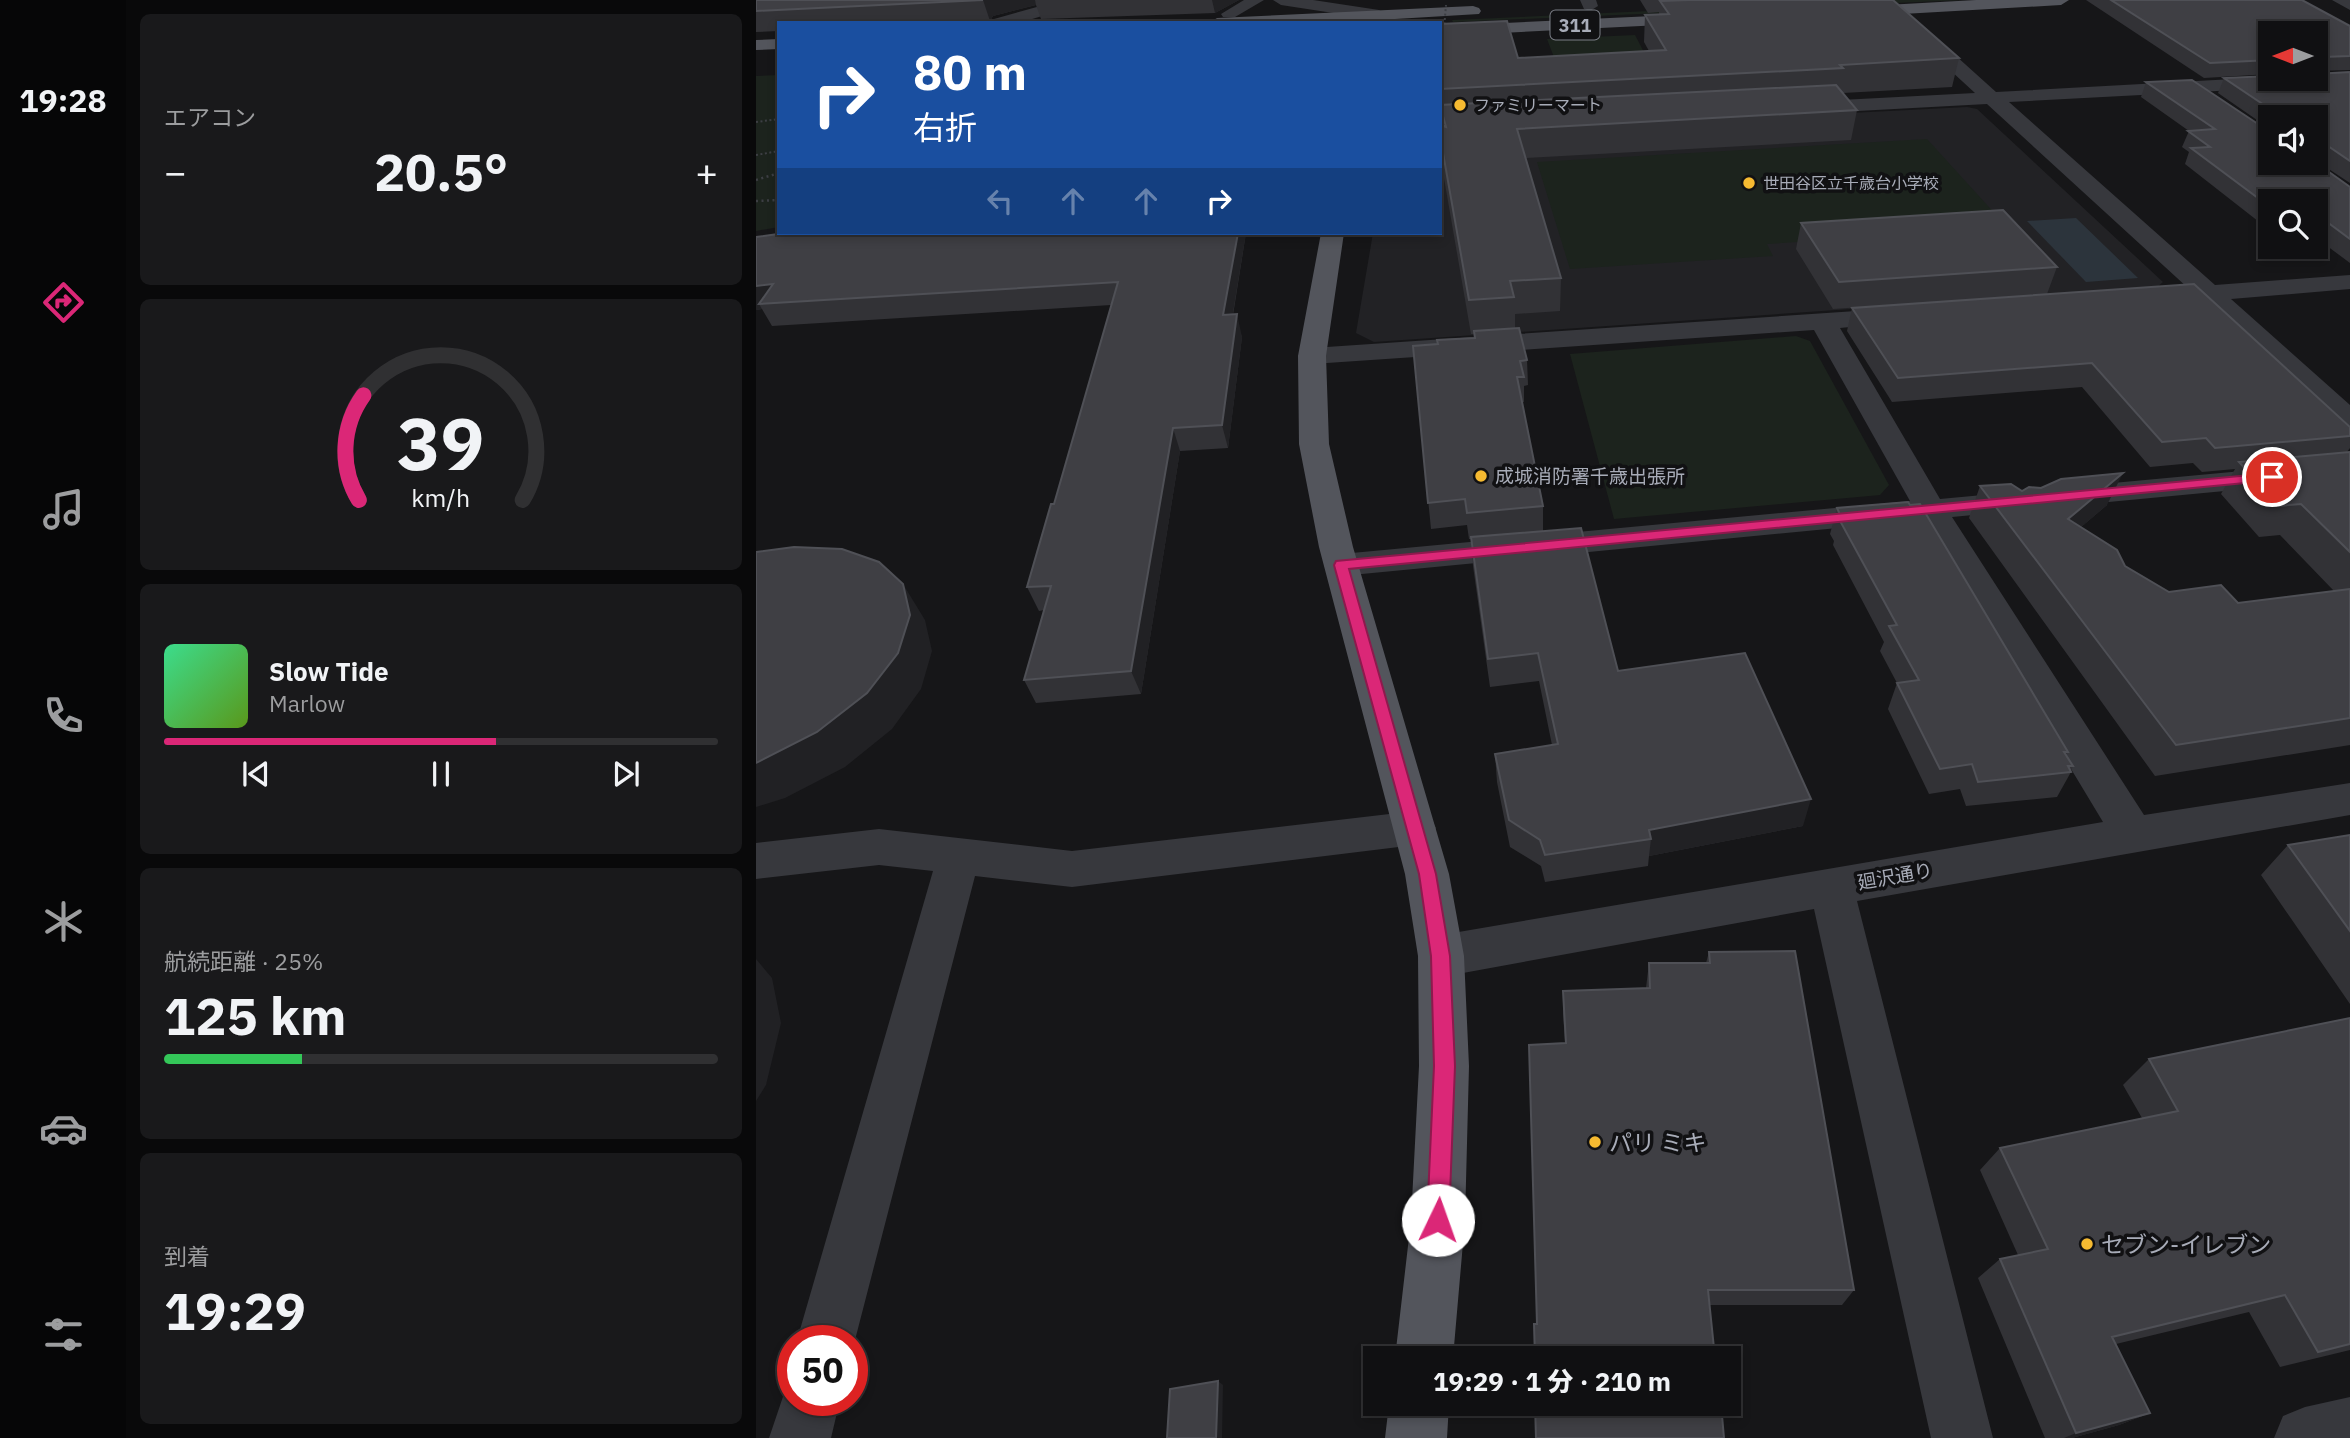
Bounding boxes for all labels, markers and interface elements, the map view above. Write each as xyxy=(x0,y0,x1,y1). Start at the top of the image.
road number: 311 xyxy=(1550,10,1600,40)
north arrow xyxy=(2258,21,2328,91)
map controls xyxy=(2258,21,2328,259)
text: 80 m xyxy=(913,40,1027,103)
icon: right xyxy=(798,49,889,140)
text: 19:28 xyxy=(19,79,107,121)
place label: ファミリーマート xyxy=(1474,95,1602,115)
marker: ファミリーマート xyxy=(1452,97,1468,113)
text: エアコン xyxy=(164,102,256,132)
button: sound xyxy=(2258,105,2328,175)
text: 右折 xyxy=(913,106,977,148)
text: 20.5° xyxy=(374,138,508,205)
text: − xyxy=(164,147,187,196)
text: + xyxy=(695,147,718,196)
place label: 世田谷区立千歳台小学校 xyxy=(1763,173,1939,193)
marker: 世田谷区立千歳台小学校 xyxy=(1741,175,1757,191)
icon: left xyxy=(981,182,1019,220)
icon: ahead xyxy=(1054,182,1092,220)
icon: ahead xyxy=(1127,182,1165,220)
icon: right xyxy=(1200,182,1238,220)
button: search xyxy=(2258,189,2328,259)
icon: directions xyxy=(39,278,88,327)
text: 39 xyxy=(397,396,485,491)
pin xyxy=(2242,447,2302,507)
icon: arrive xyxy=(2253,458,2291,496)
place label: 成城消防署千歳出張所 xyxy=(1495,464,1685,488)
marker: 成城消防署千歳出張所 xyxy=(1473,468,1489,484)
text: km/h xyxy=(412,481,470,514)
icon: music xyxy=(39,485,88,534)
text: Slow Tide xyxy=(269,654,389,688)
text: Marlow xyxy=(269,688,345,718)
icon: phone xyxy=(39,691,88,740)
icon: previous xyxy=(237,755,275,793)
icon: pause xyxy=(422,755,460,793)
icon: next xyxy=(607,755,645,793)
street label: 廻沢通り xyxy=(1855,858,1935,894)
icon: climate xyxy=(39,897,88,946)
text: 航続距離 · 25% xyxy=(164,946,323,976)
text: 125 km xyxy=(164,982,346,1049)
icon: car xyxy=(39,1104,88,1153)
place label: パリ ミキ xyxy=(1609,1127,1706,1157)
marker: パリ ミキ xyxy=(1587,1134,1603,1150)
position arrow xyxy=(1401,1183,1475,1257)
place label: セブン-イレブン xyxy=(2101,1229,2271,1259)
marker: セブン-イレブン xyxy=(2079,1236,2095,1252)
text: 到着 xyxy=(164,1241,210,1271)
text: 19:29 xyxy=(164,1277,306,1344)
icon: filters xyxy=(39,1310,88,1359)
speed limit sign: 50 xyxy=(777,1325,868,1416)
text: 19:29 · 1 分 · 210 m xyxy=(1433,1364,1671,1398)

